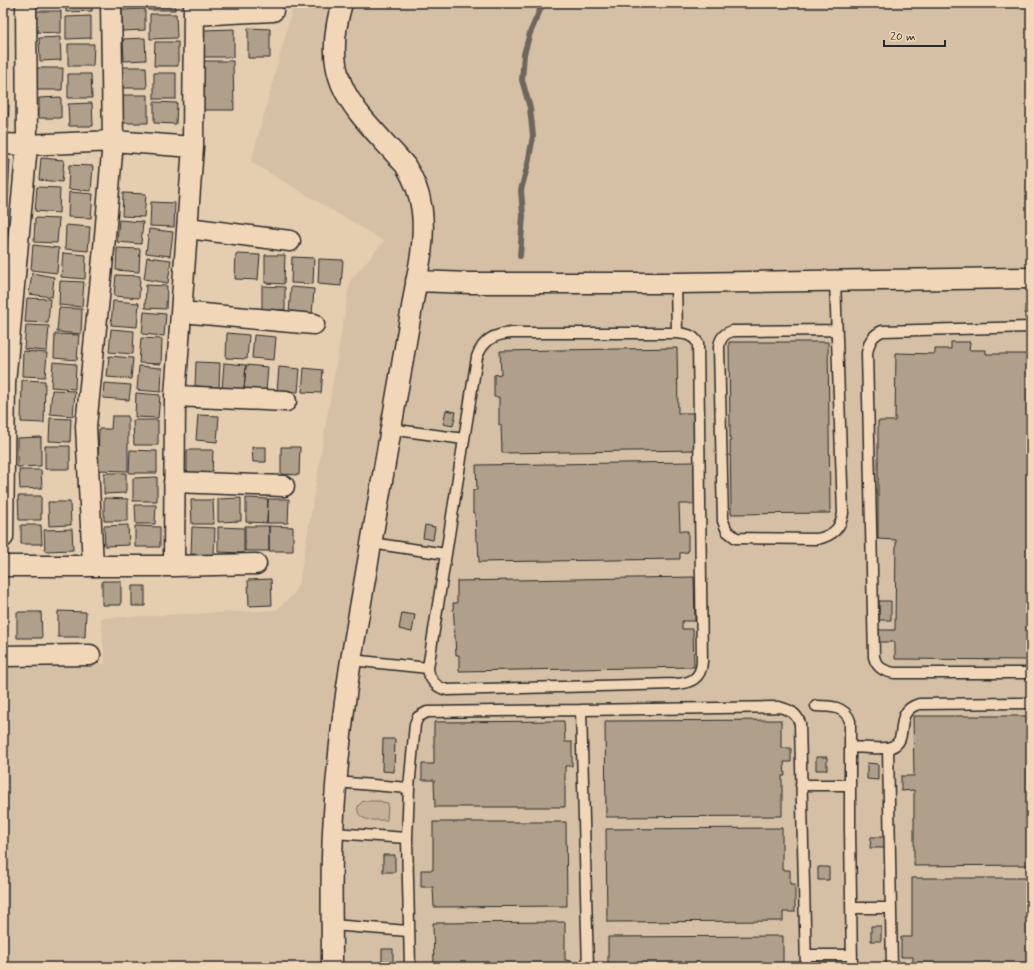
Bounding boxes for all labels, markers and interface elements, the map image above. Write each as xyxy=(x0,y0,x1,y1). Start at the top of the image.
scale bar xyxy=(884,22,945,48)
text: 20 m xyxy=(890,29,916,45)

